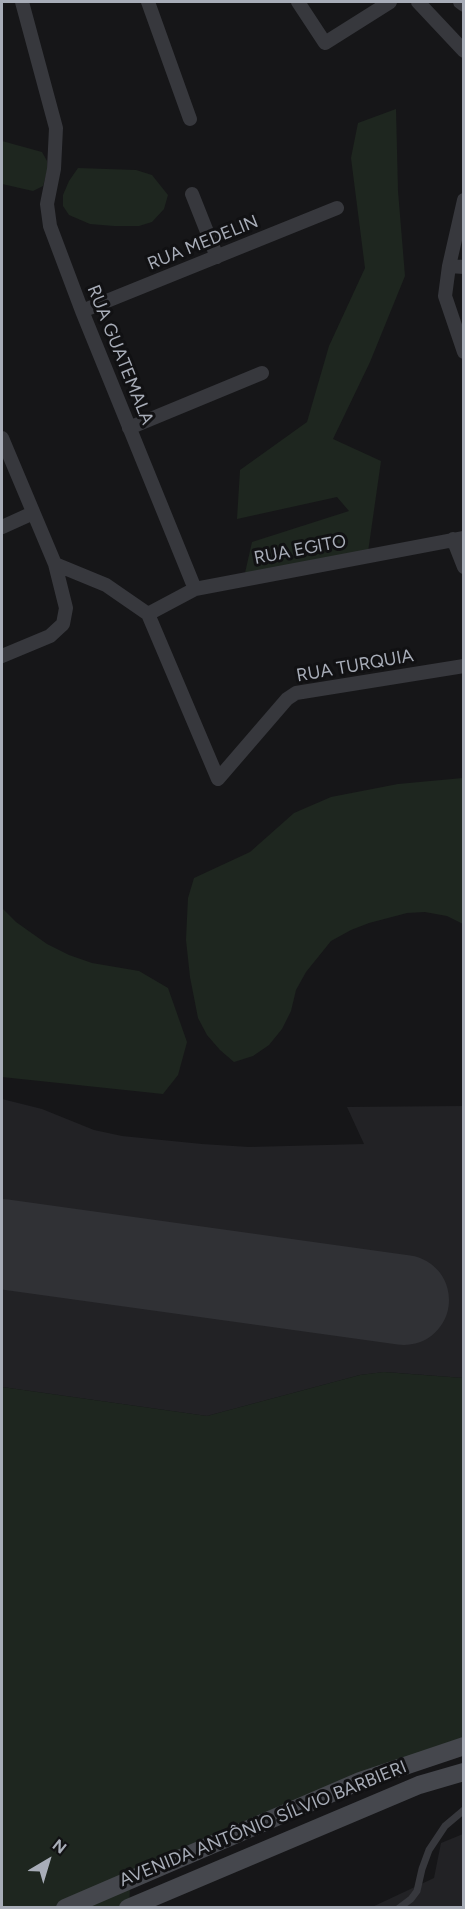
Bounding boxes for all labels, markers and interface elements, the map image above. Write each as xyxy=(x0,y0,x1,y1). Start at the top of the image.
street label: RUA MEDELIN xyxy=(144,211,262,275)
street label: RUA GUATEMALA xyxy=(82,282,158,428)
street label: RUA EGITO xyxy=(252,530,348,570)
street label: RUA TURQUIA xyxy=(295,645,415,687)
street label: AVENIDA ANTÔNIO SÍLVIO BARBIERI xyxy=(116,1756,410,1892)
north arrow xyxy=(18,1831,78,1891)
text: N xyxy=(49,1835,70,1858)

